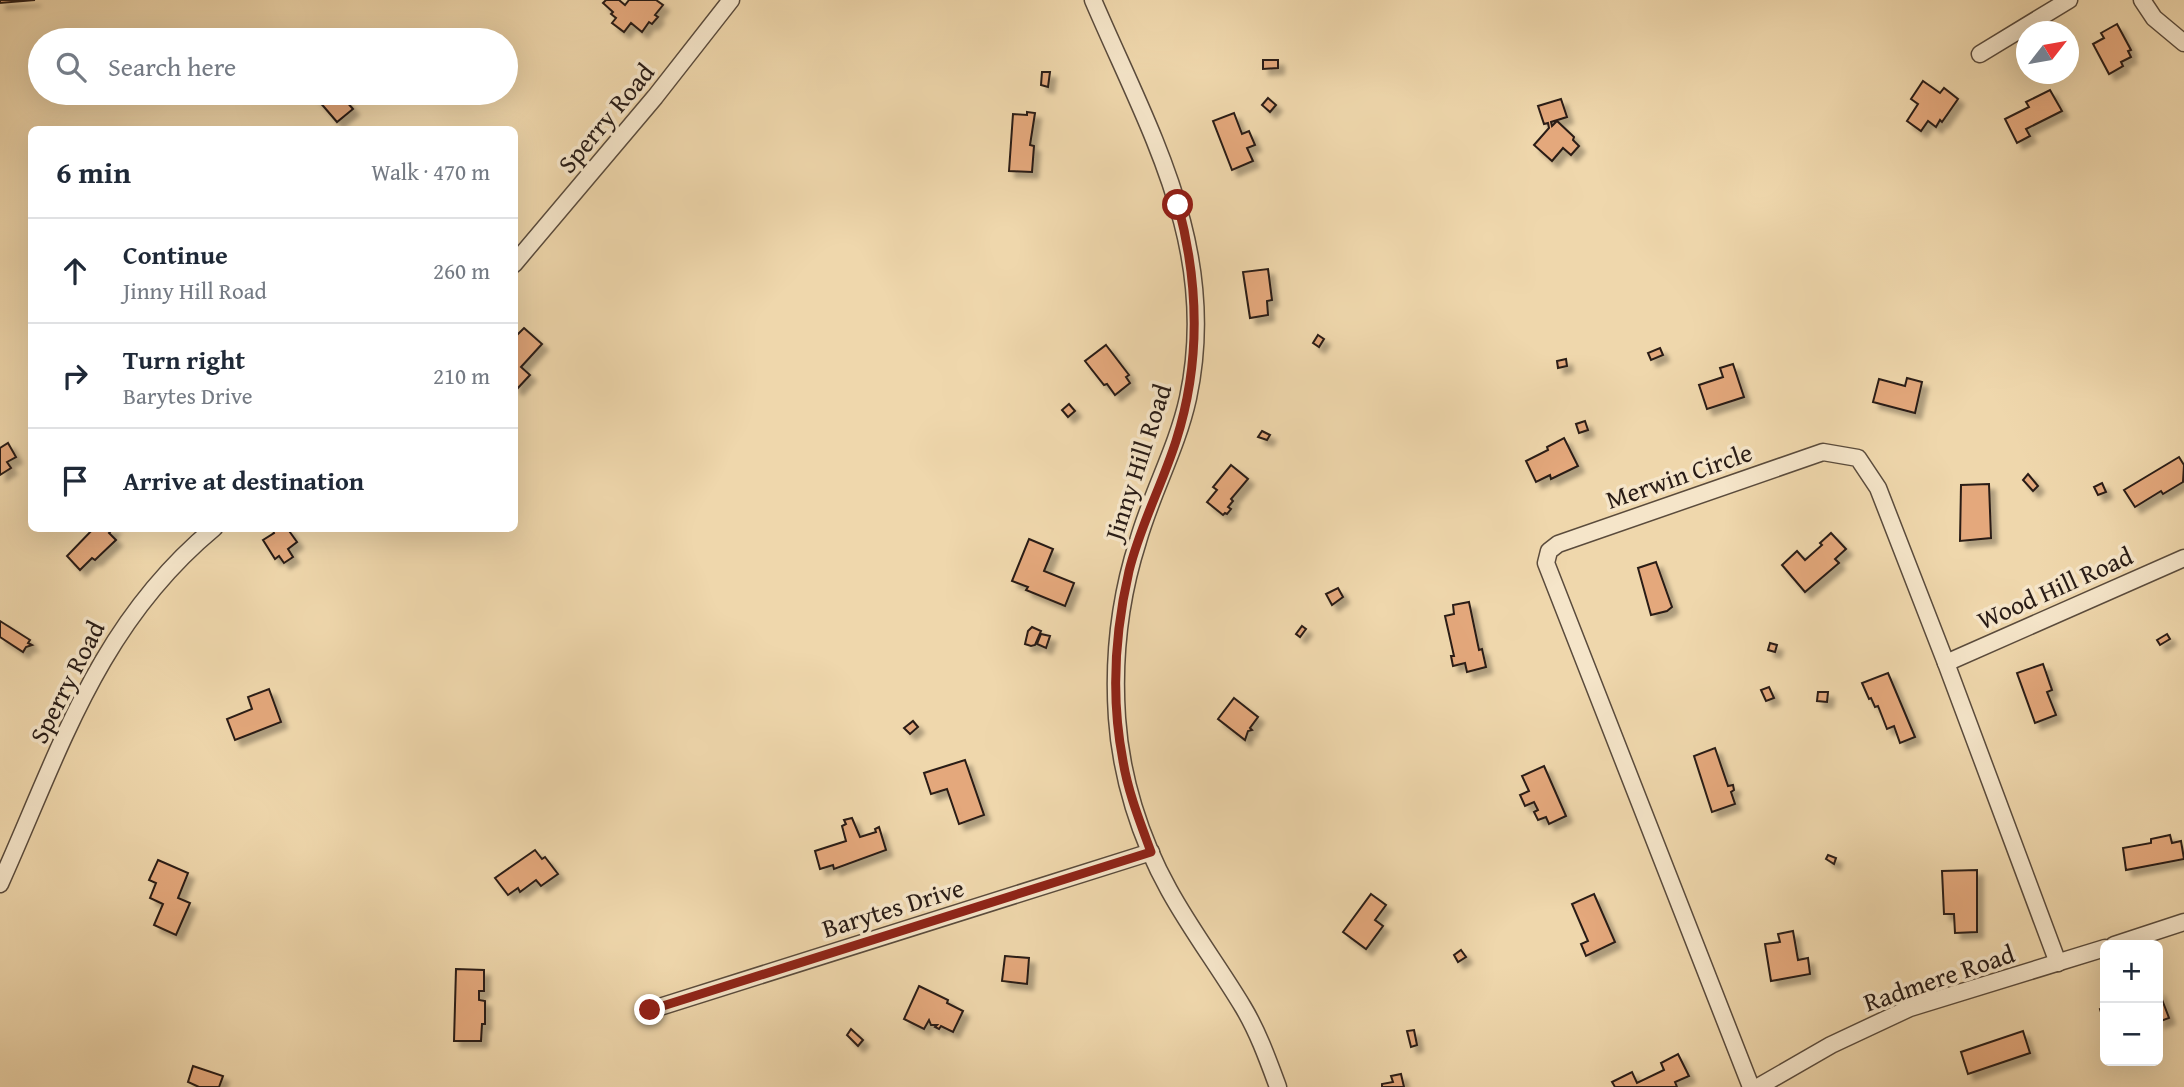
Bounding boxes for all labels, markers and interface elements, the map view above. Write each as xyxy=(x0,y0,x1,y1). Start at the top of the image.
north arrow xyxy=(2016,21,2079,84)
search box xyxy=(28,28,518,105)
text: Search here xyxy=(108,47,236,86)
icon: search xyxy=(52,48,90,86)
street label: Sperry Road xyxy=(548,54,664,181)
text: 6 min xyxy=(56,150,131,194)
text: Walk · 470 m xyxy=(371,155,490,188)
route start xyxy=(1162,189,1193,220)
text: Continue xyxy=(123,235,228,274)
icon: ahead xyxy=(56,252,94,290)
text: 260 m xyxy=(433,254,490,287)
text: Jinny Hill Road xyxy=(123,274,267,307)
text: Turn right xyxy=(123,340,245,379)
icon: right xyxy=(56,357,94,395)
text: 210 m xyxy=(433,359,490,392)
street label: Jinny Hill Road xyxy=(1093,378,1181,548)
text: Barytes Drive xyxy=(123,379,253,412)
street label: Merwin Circle xyxy=(1600,432,1757,519)
text: Arrive at destination xyxy=(123,461,364,500)
icon: arrive xyxy=(56,462,94,500)
street label: Wood Hill Road xyxy=(1971,536,2139,639)
street label: Sperry Road xyxy=(19,613,114,750)
street label: Barytes Drive xyxy=(817,867,969,948)
street label: Radmere Road xyxy=(1858,933,2020,1022)
map controls xyxy=(2100,940,2163,1066)
button: + xyxy=(2100,940,2163,1003)
route end xyxy=(634,994,665,1025)
button: − xyxy=(2100,1003,2163,1066)

